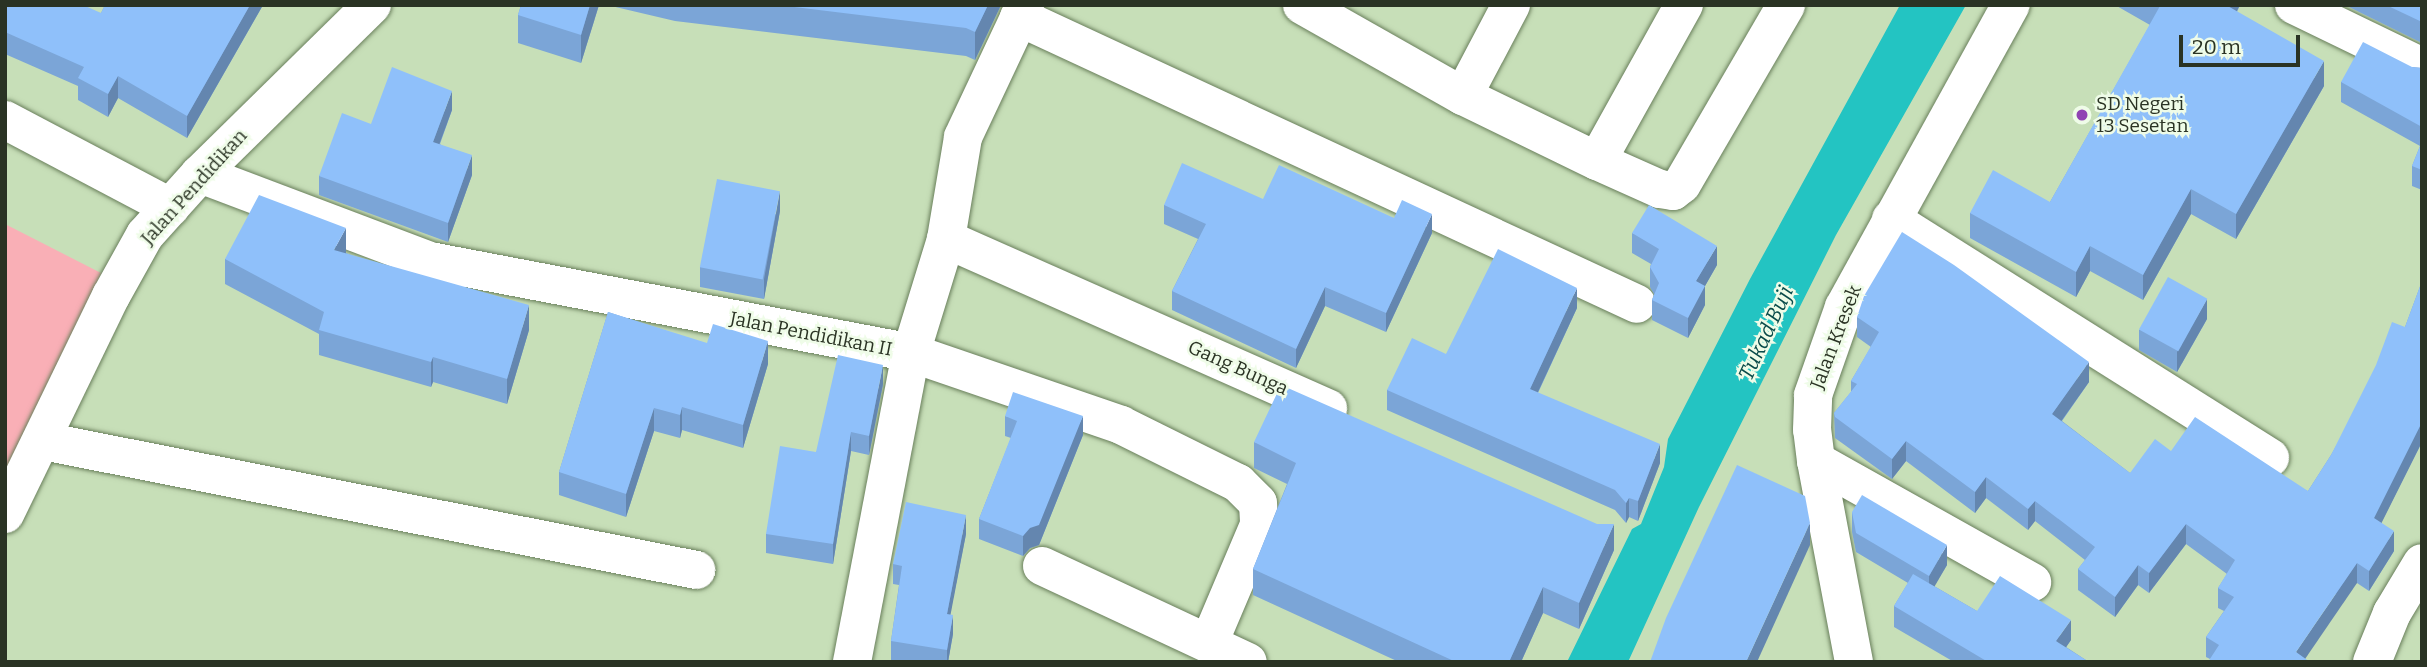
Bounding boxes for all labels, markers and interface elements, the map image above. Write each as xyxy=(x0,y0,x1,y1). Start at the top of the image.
scale bar xyxy=(2182,21,2303,65)
text: 20 m xyxy=(2192,34,2241,60)
place label: SD Negeri 13 Sesetan xyxy=(2096,93,2188,137)
marker: SD Negeri 13 Sesetan xyxy=(2074,107,2090,123)
street label: Jalan Pendidikan xyxy=(136,125,252,249)
water label: Tukad Buji xyxy=(1733,282,1799,384)
street label: Jalan Kresek xyxy=(1806,282,1866,392)
street label: Jalan Pendidikan II xyxy=(728,307,894,361)
street label: Gang Bunga xyxy=(1184,336,1292,400)

